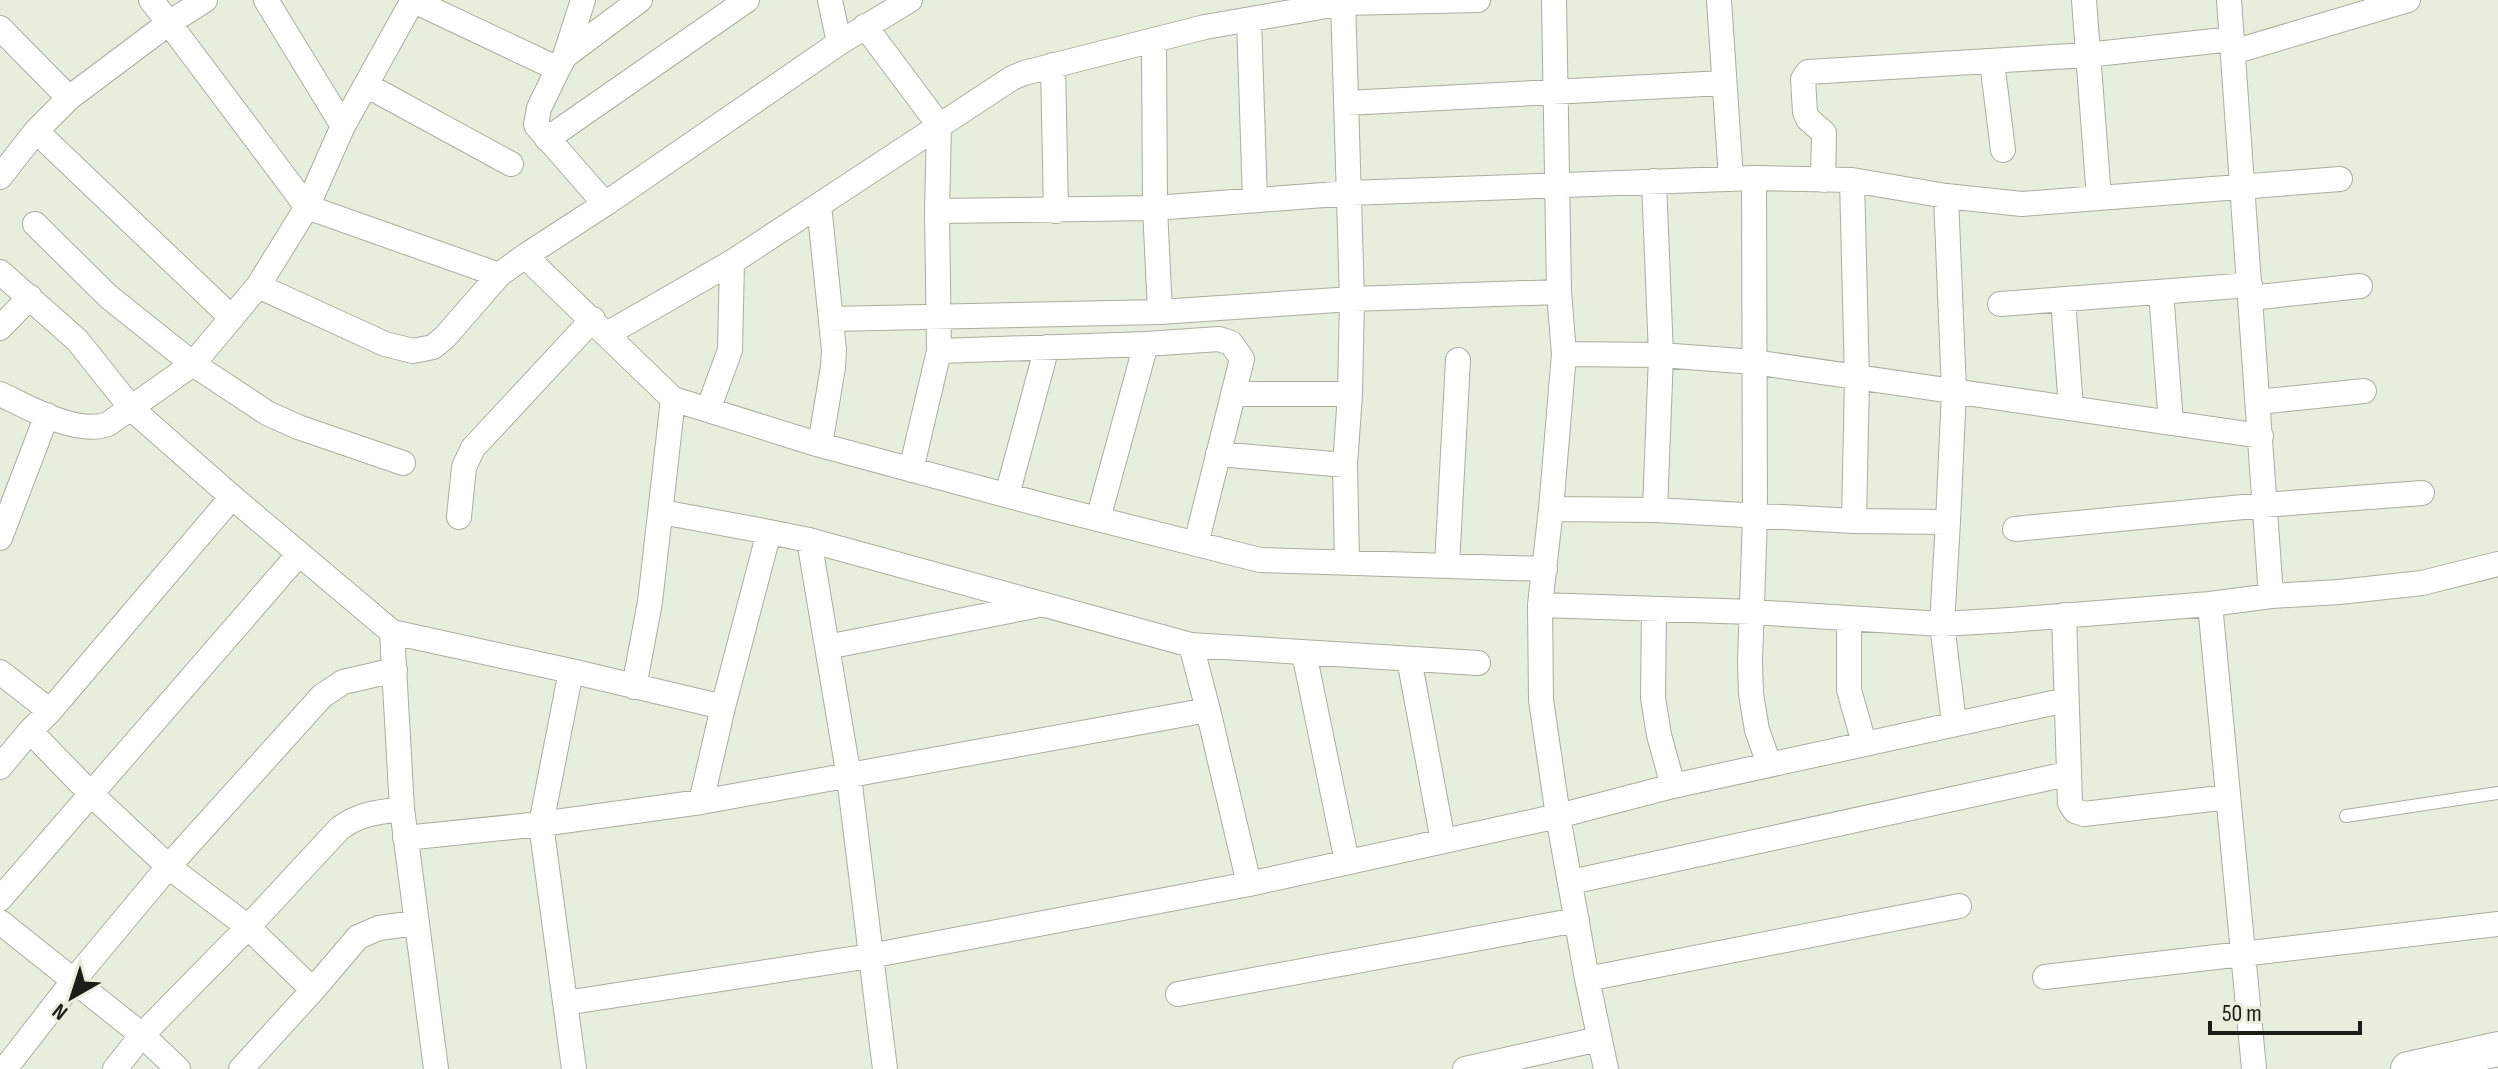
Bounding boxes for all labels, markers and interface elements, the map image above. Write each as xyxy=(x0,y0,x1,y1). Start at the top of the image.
north arrow xyxy=(32,957,112,1037)
scale bar xyxy=(2210,985,2360,1035)
text: N xyxy=(47,997,73,1026)
text: 50 m xyxy=(2222,999,2262,1028)

